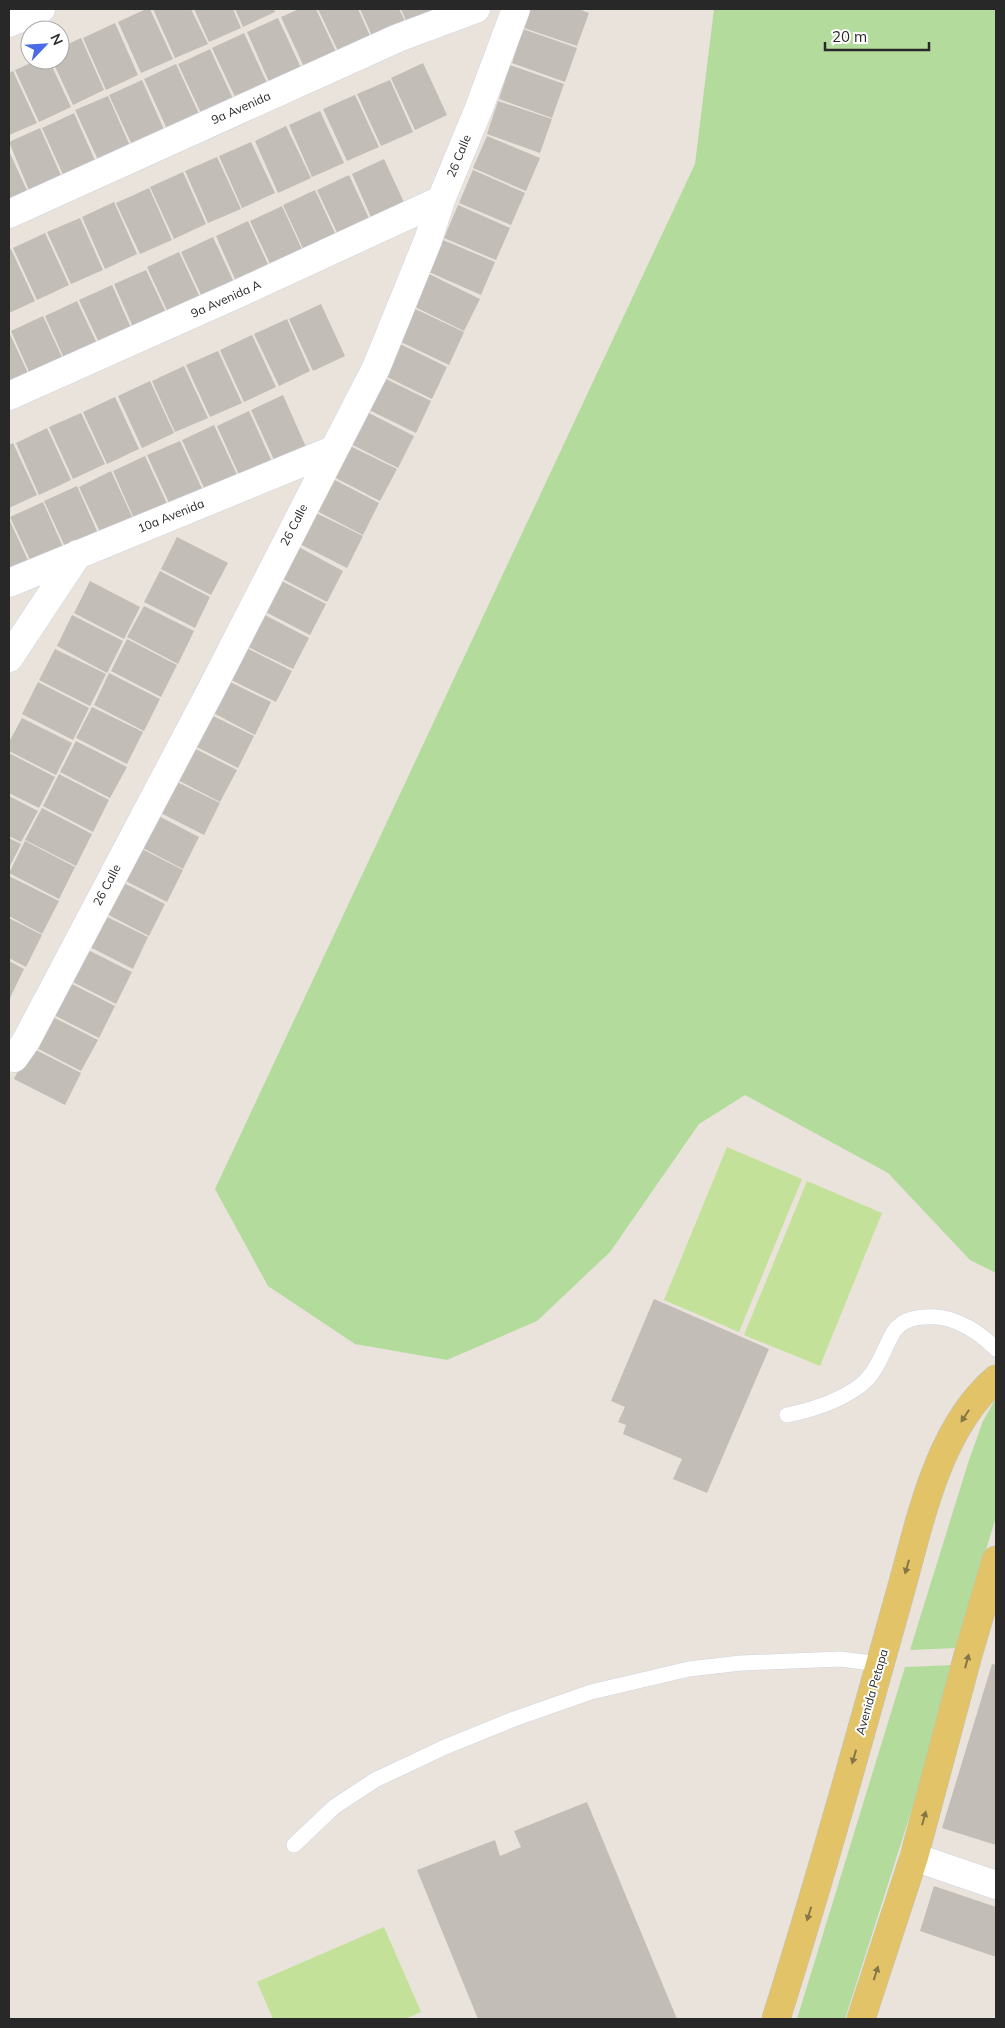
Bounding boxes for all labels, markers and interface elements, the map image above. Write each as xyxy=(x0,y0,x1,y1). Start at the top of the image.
north arrow xyxy=(20,20,70,70)
scale bar xyxy=(825,20,929,52)
text: 20 m xyxy=(832,27,867,46)
text: N xyxy=(46,31,67,48)
street label: 9a Avenida xyxy=(209,88,273,127)
street label: 26 Calle xyxy=(443,132,474,179)
street label: 9a Avenida A xyxy=(188,276,263,321)
street label: 10a Avenida xyxy=(135,495,206,536)
street label: 26 Calle xyxy=(277,501,310,548)
street label: 26 Calle xyxy=(89,861,124,908)
one-way arrow xyxy=(960,1410,970,1423)
one-way arrow xyxy=(903,1560,911,1575)
street label: Avenida Petapa xyxy=(852,1647,891,1737)
one-way arrow xyxy=(963,1653,971,1668)
one-way arrow xyxy=(849,1750,857,1765)
one-way arrow xyxy=(920,1810,928,1825)
one-way arrow xyxy=(804,1906,812,1921)
one-way arrow xyxy=(872,1965,880,1980)

